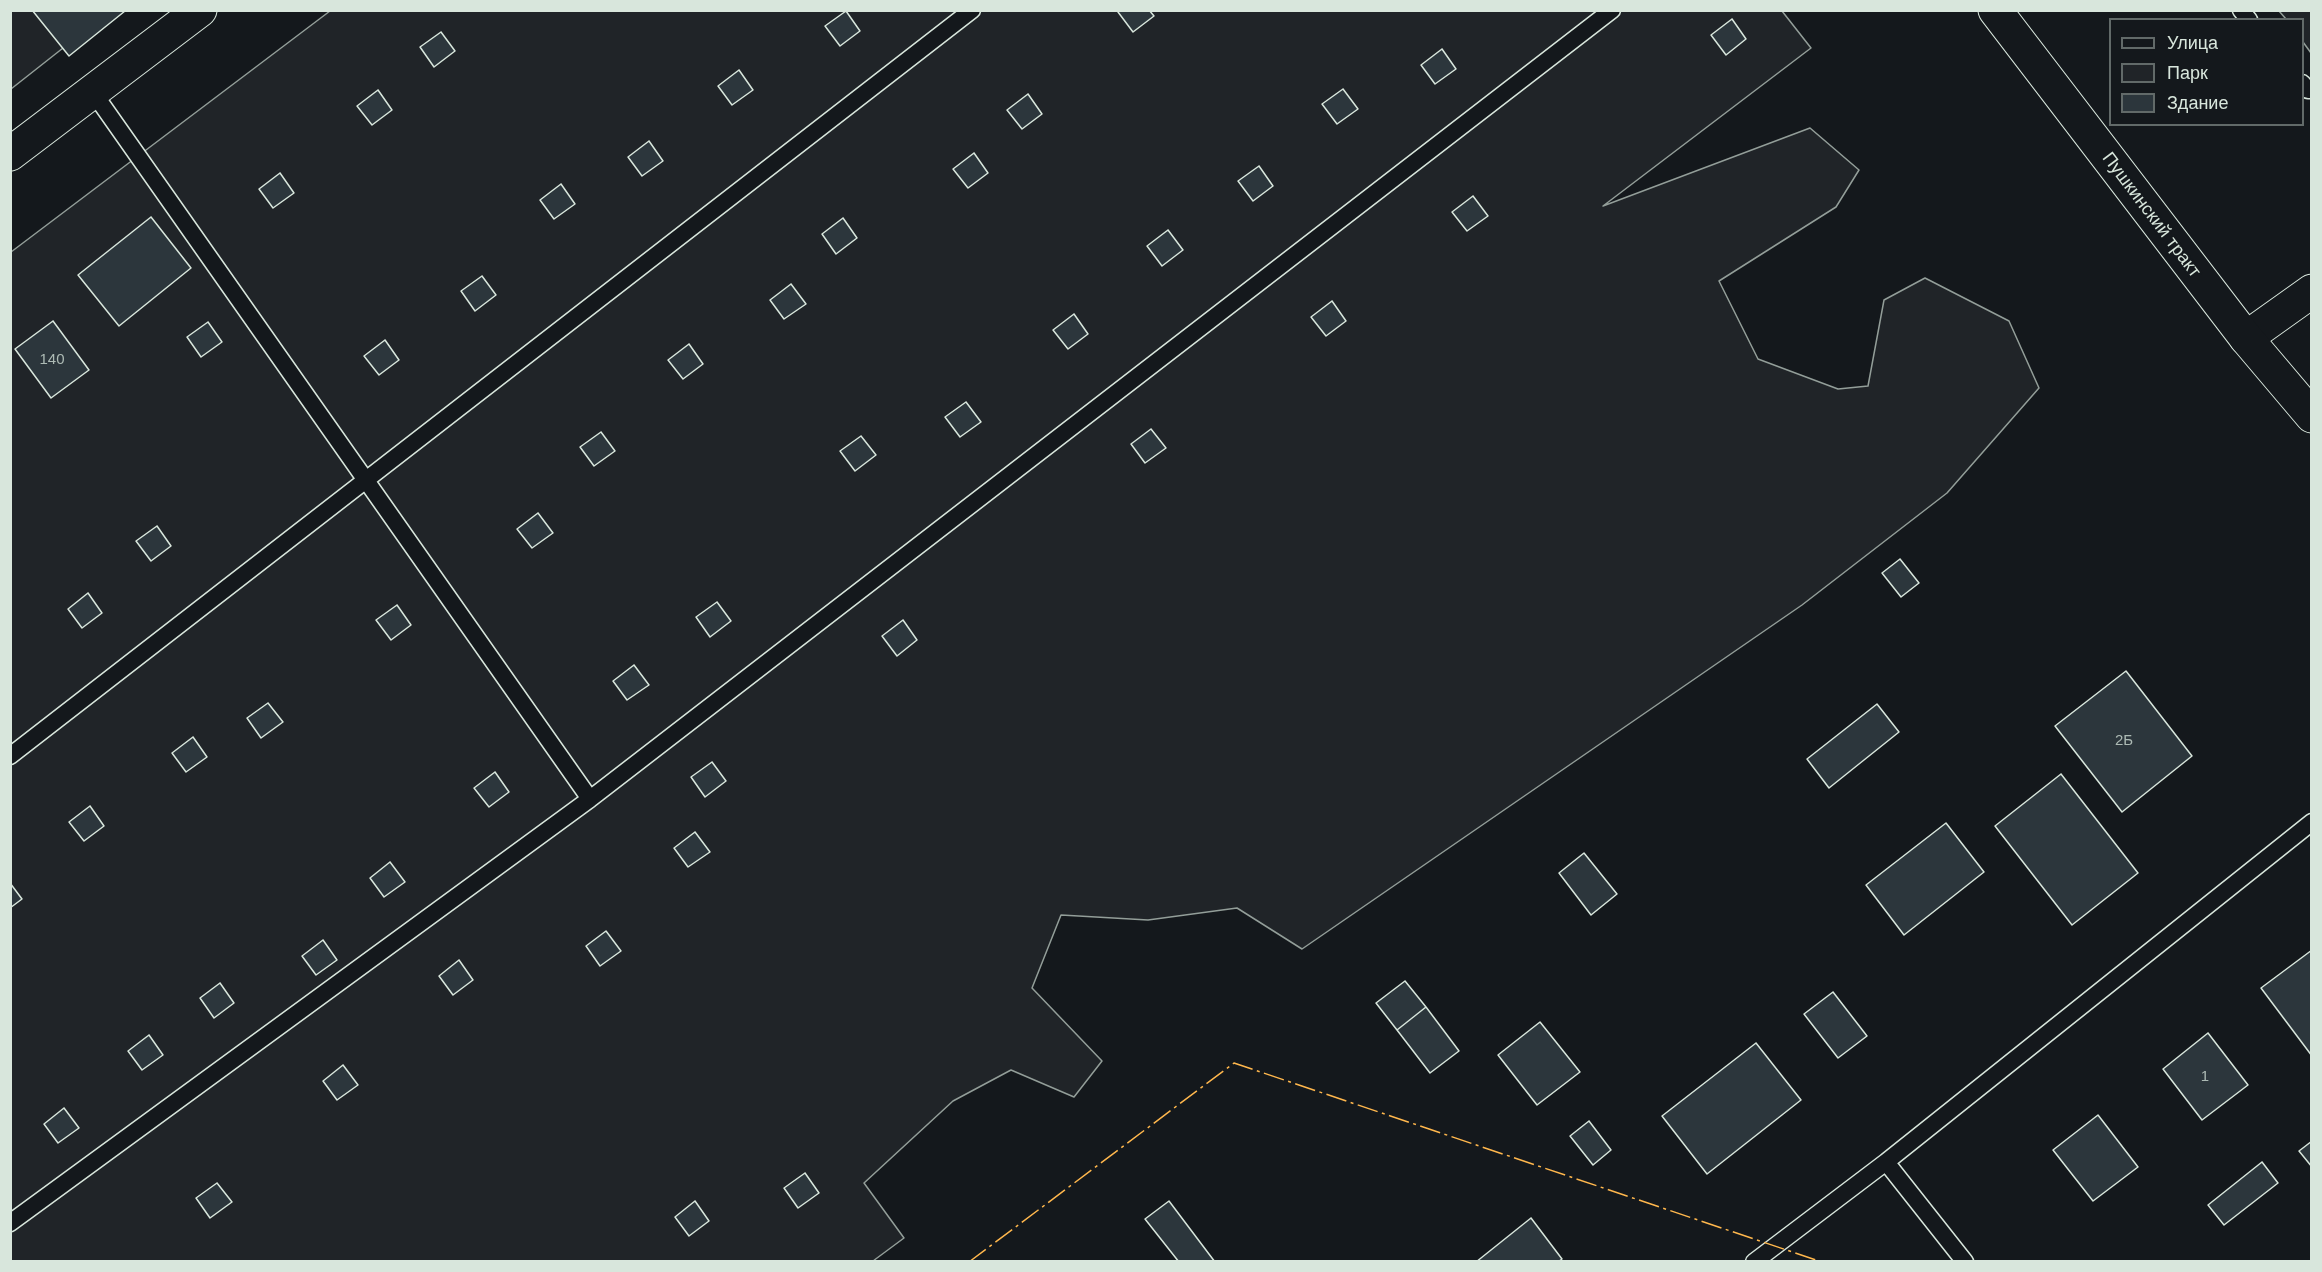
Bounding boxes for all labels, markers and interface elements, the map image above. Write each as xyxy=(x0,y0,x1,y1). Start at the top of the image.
legend xyxy=(2109,18,2304,126)
text: Улица xyxy=(2167,33,2218,53)
text: Парк xyxy=(2167,63,2208,83)
text: Здание xyxy=(2167,93,2228,113)
street label: Пушкинский тракт xyxy=(2097,148,2205,282)
house number: 140 xyxy=(39,351,65,369)
house number: 2Б xyxy=(2115,732,2133,750)
house number: 1 xyxy=(2201,1068,2209,1086)

